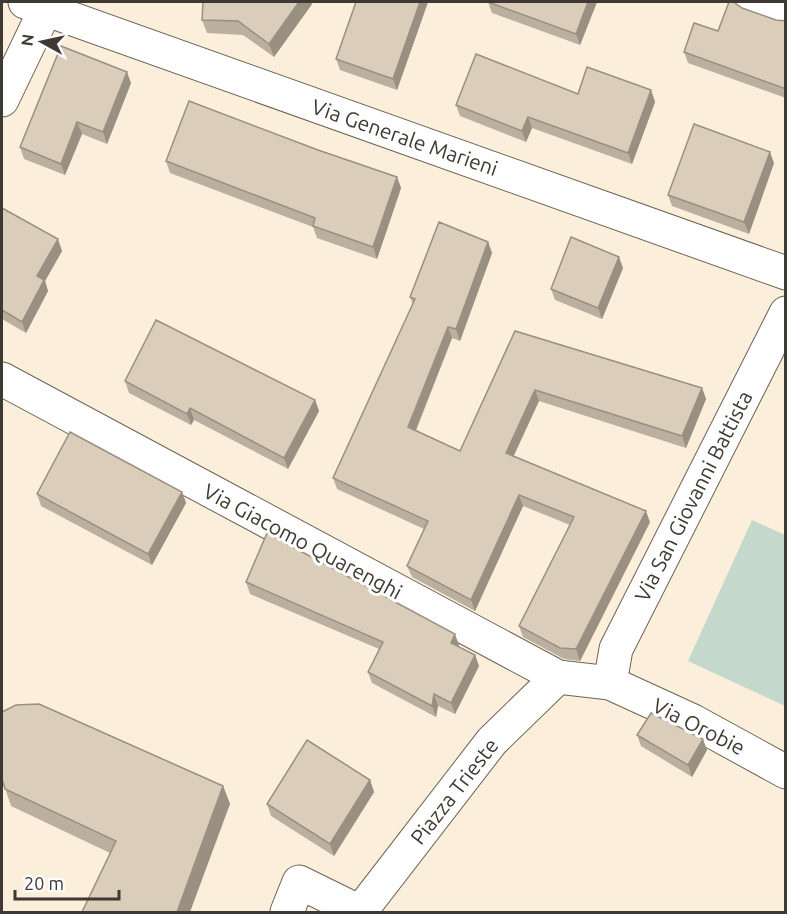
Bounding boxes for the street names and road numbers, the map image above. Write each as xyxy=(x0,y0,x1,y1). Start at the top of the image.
street label: Via Generale Marieni xyxy=(309,94,501,180)
street label: Via San Giovanni Battista xyxy=(629,387,757,605)
street label: Via Giacomo Quarenghi xyxy=(200,478,406,604)
street label: Via Orobie xyxy=(649,693,749,759)
street label: Piazza Trieste xyxy=(405,733,503,849)

